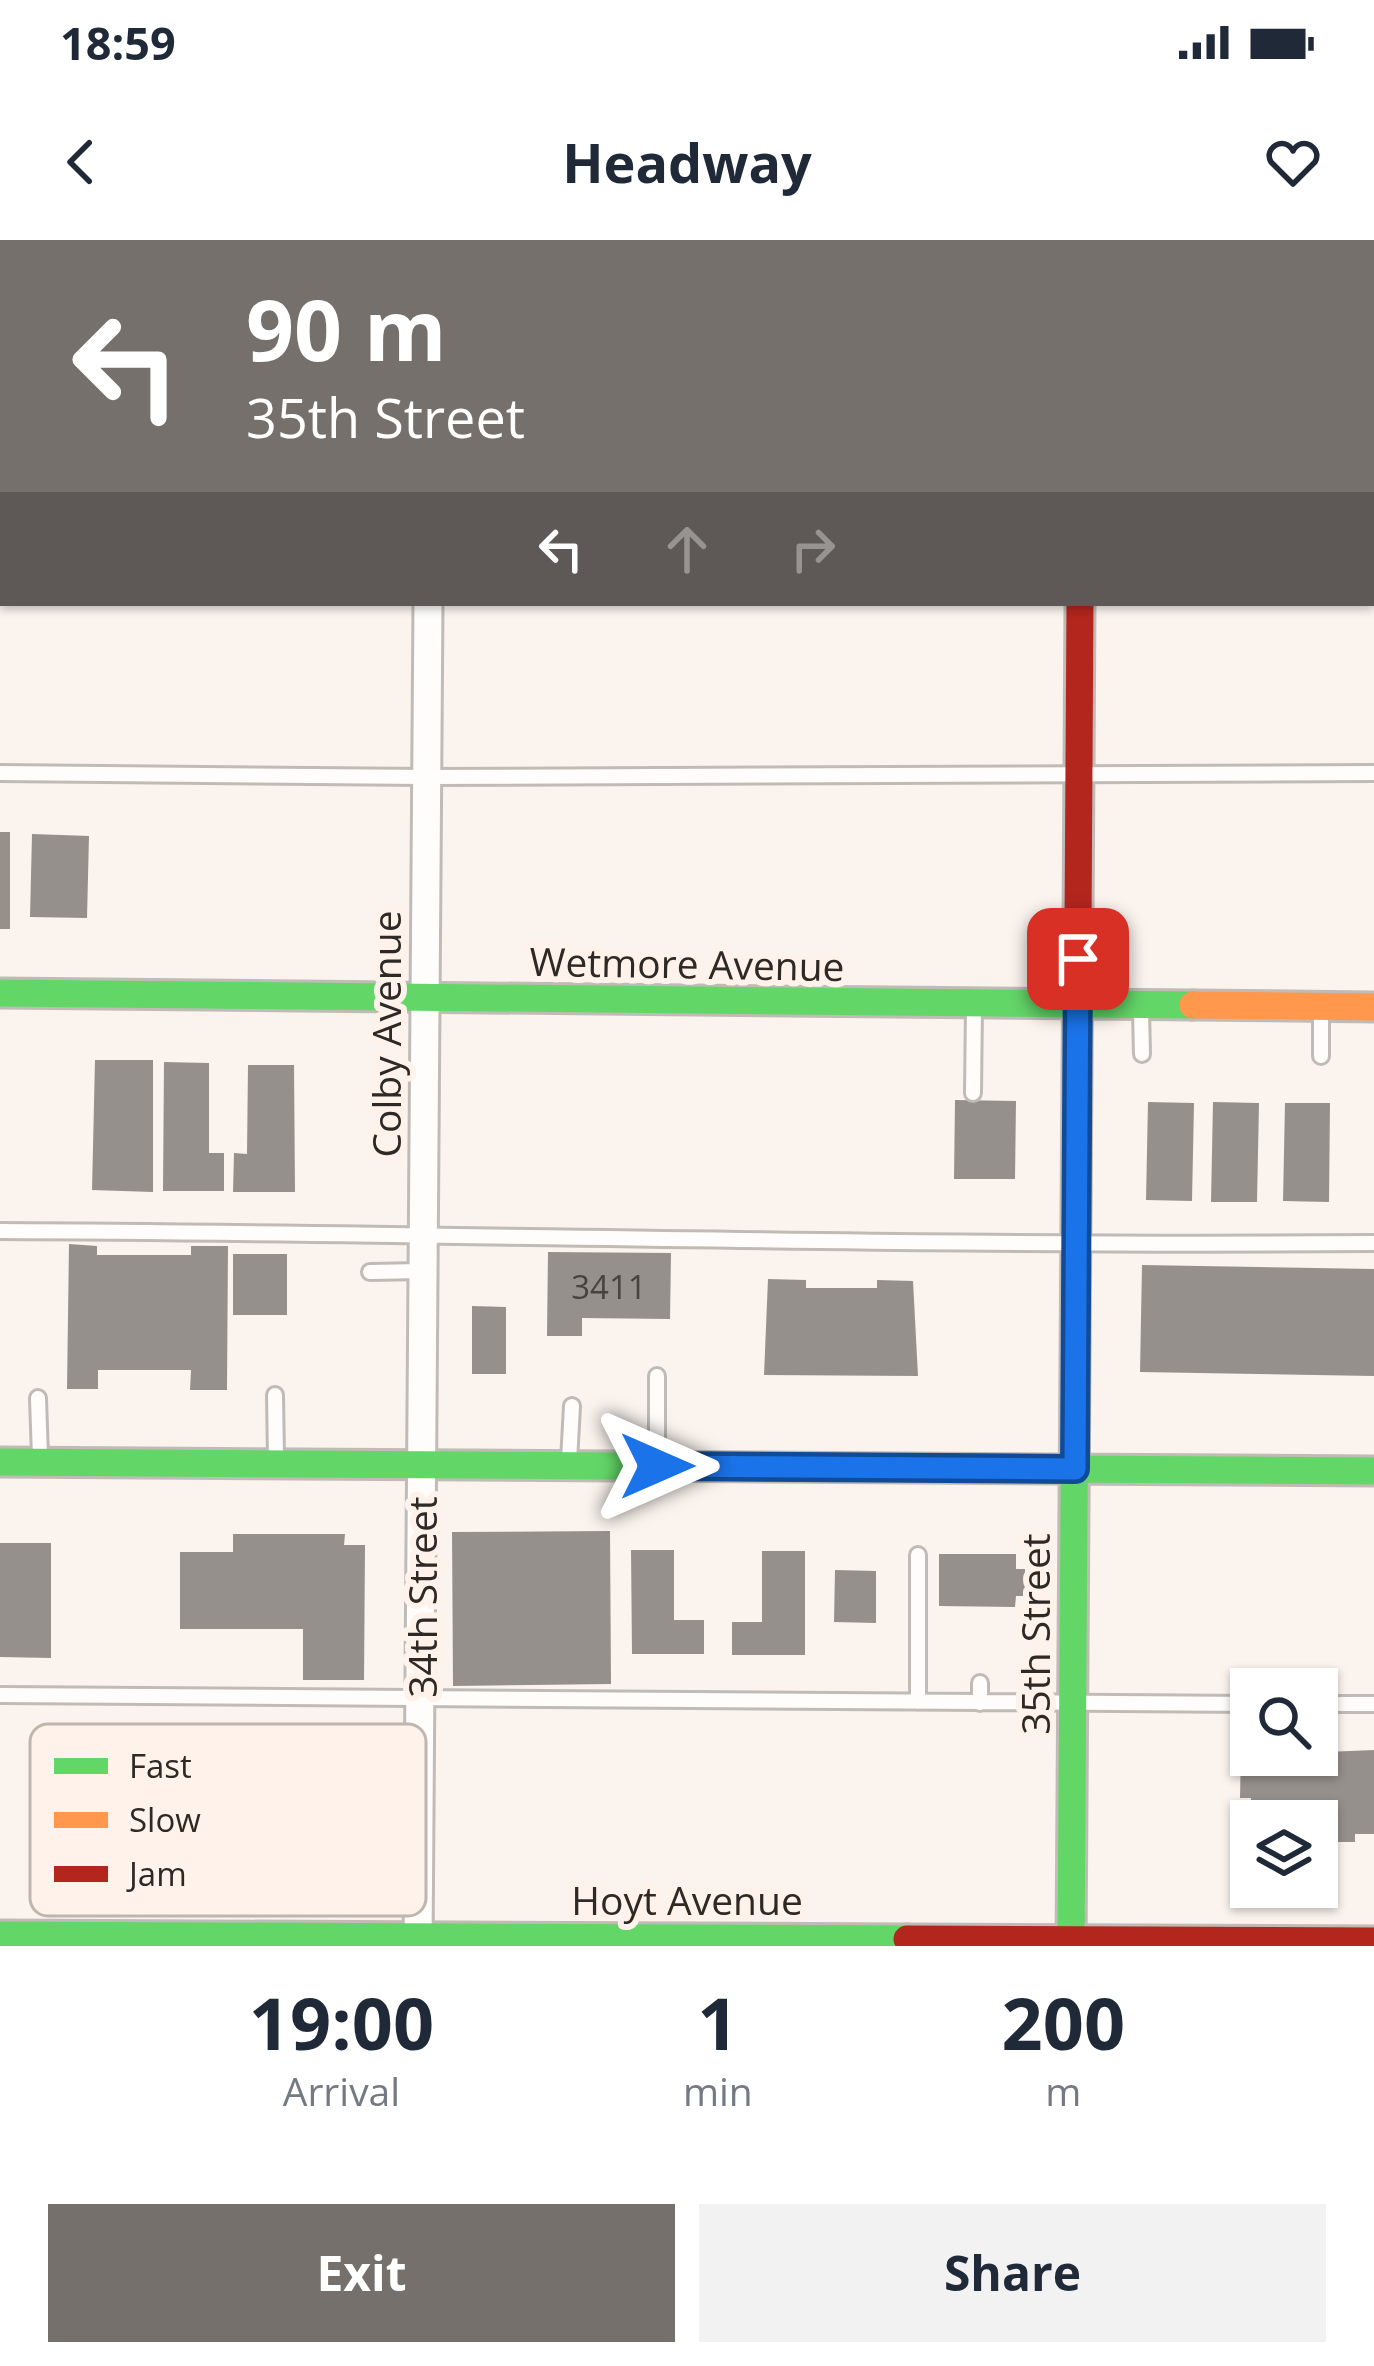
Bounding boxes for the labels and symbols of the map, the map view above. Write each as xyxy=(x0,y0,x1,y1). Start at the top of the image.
pin xyxy=(1027,908,1129,1010)
street label: Colby Avenue xyxy=(359,910,412,1158)
street label: Wetmore Avenue xyxy=(529,934,845,992)
house number: 3411 xyxy=(571,1264,647,1309)
position arrow xyxy=(594,1403,720,1529)
street label: 34th Street xyxy=(395,1496,448,1698)
street label: 35th Street xyxy=(1008,1533,1061,1735)
legend xyxy=(30,1724,426,1916)
text: Fast xyxy=(129,1743,192,1788)
text: Slow xyxy=(129,1797,201,1842)
text: Jam xyxy=(126,1851,187,1896)
street label: Hoyt Avenue xyxy=(571,1873,803,1926)

